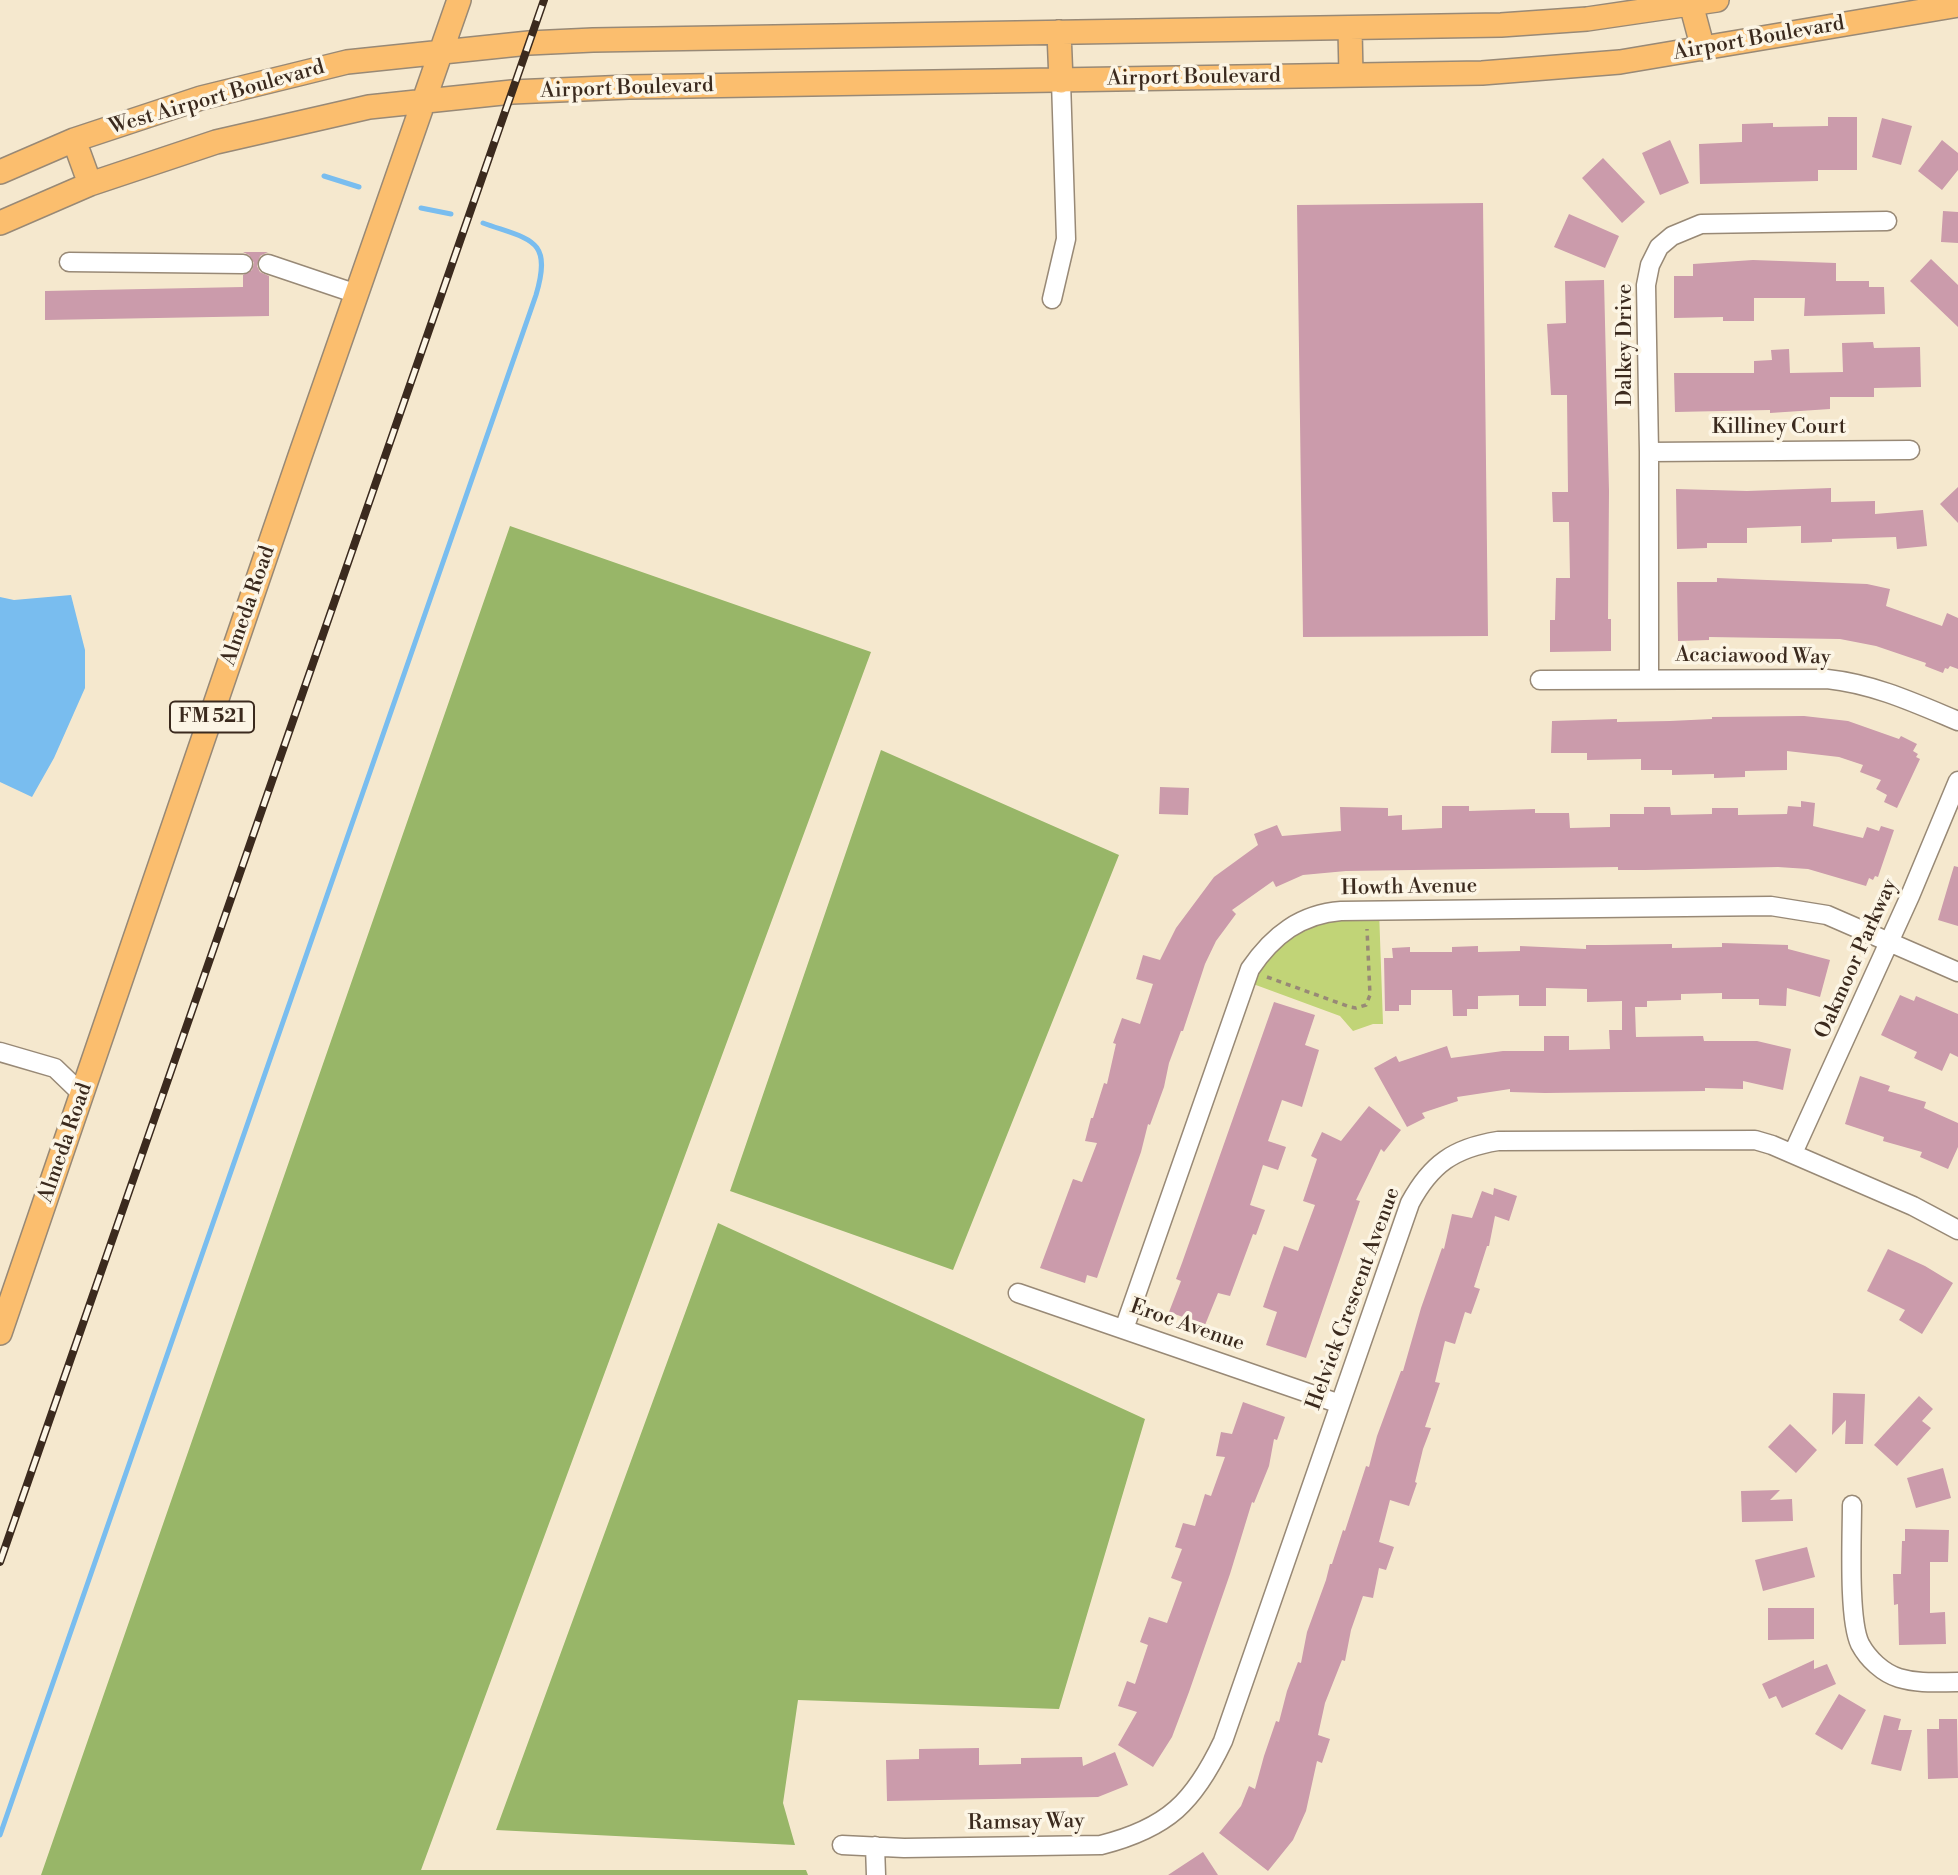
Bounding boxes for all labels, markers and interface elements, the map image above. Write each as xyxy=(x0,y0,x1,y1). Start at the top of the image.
street label: Airport Boulevard xyxy=(1671,12,1847,66)
street label: West Airport Boulevard xyxy=(106,55,328,141)
street label: Airport Boulevard xyxy=(1107,64,1281,92)
street label: Airport Boulevard xyxy=(540,73,714,105)
street label: Dalkey Drive xyxy=(1613,284,1639,406)
street label: Killiney Court xyxy=(1712,415,1846,441)
street label: Almeda Road xyxy=(217,543,281,669)
street label: Acaciawood Way xyxy=(1675,643,1831,671)
road number: FM 521 xyxy=(170,702,254,732)
street label: Howth Avenue xyxy=(1341,874,1477,902)
street label: Oakmoor Parkway xyxy=(1810,875,1904,1043)
street label: Almeda Road xyxy=(34,1080,98,1206)
street label: Helvick Crescent Avenue xyxy=(1302,1184,1406,1414)
street label: Eroc Avenue xyxy=(1127,1295,1247,1357)
street label: Ramsay Way xyxy=(967,1809,1085,1837)

